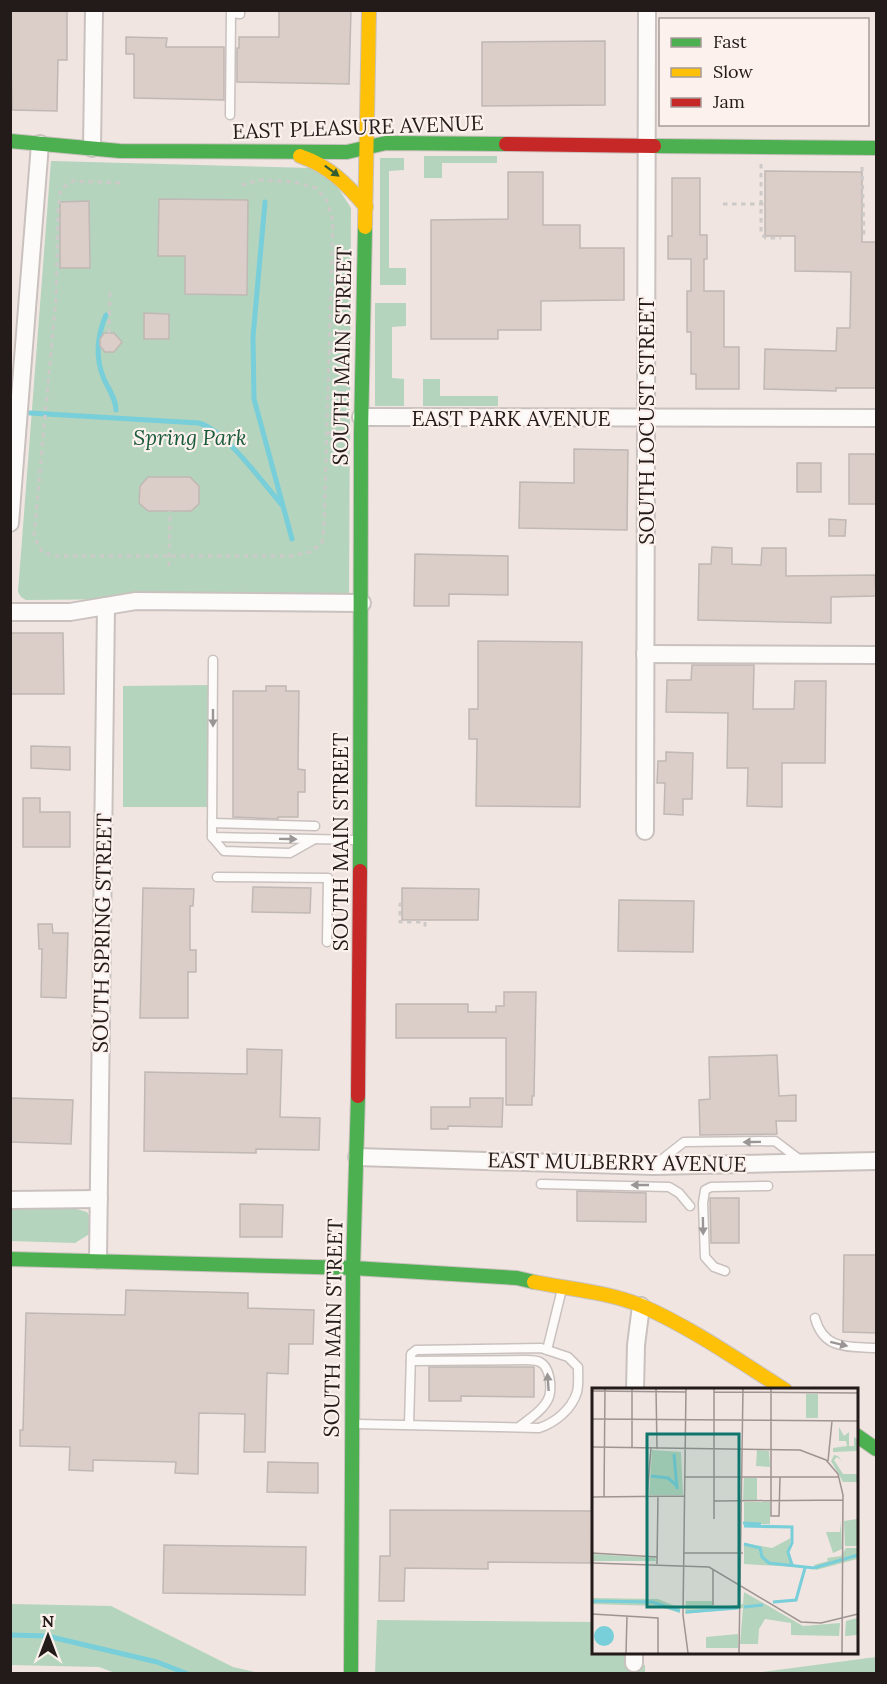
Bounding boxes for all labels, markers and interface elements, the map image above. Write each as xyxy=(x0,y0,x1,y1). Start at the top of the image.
legend xyxy=(659,18,869,126)
text: Fast xyxy=(713,30,747,53)
text: Slow xyxy=(713,60,753,83)
text: Jam xyxy=(712,90,745,113)
street label: EAST PLEASURE AVENUE xyxy=(232,109,484,145)
one-way arrow xyxy=(324,165,340,177)
street label: SOUTH MAIN STREET xyxy=(327,246,357,466)
street label: SOUTH LOCUST STREET xyxy=(633,297,660,545)
street label: EAST PARK AVENUE xyxy=(411,405,611,432)
park label: Spring Park xyxy=(133,424,247,451)
one-way arrow xyxy=(208,709,218,728)
street label: SOUTH MAIN STREET xyxy=(327,733,354,951)
street label: SOUTH SPRING STREET xyxy=(86,813,118,1053)
one-way arrow xyxy=(278,834,297,843)
one-way arrow xyxy=(742,1137,761,1146)
street label: EAST MULBERRY AVENUE xyxy=(487,1146,747,1178)
one-way arrow xyxy=(630,1180,649,1190)
one-way arrow xyxy=(698,1216,708,1235)
street label: SOUTH MAIN STREET xyxy=(318,1218,348,1438)
one-way arrow xyxy=(830,1339,848,1349)
one-way arrow xyxy=(543,1372,553,1391)
inset map xyxy=(592,1388,857,1654)
north arrow xyxy=(18,1606,78,1666)
text: N xyxy=(42,1611,54,1631)

